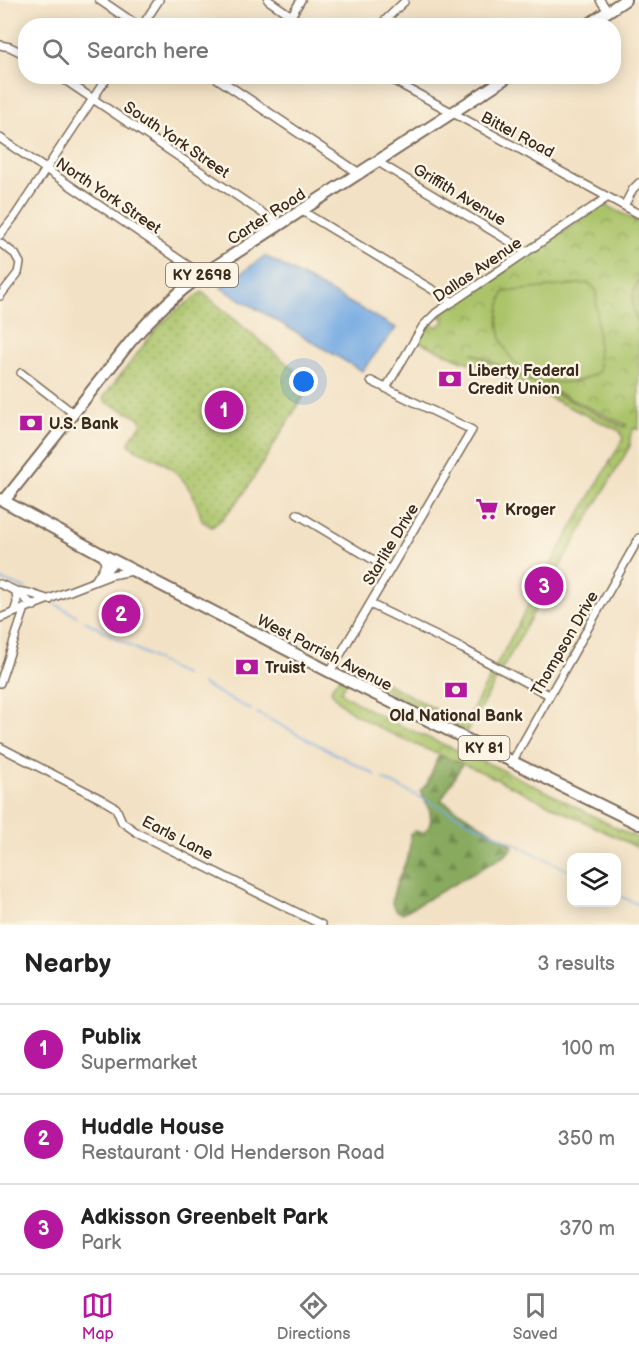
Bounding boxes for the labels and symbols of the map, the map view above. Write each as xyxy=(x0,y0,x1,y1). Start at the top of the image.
street label: South York Street xyxy=(120,98,233,183)
street label: Bittel Road xyxy=(477,108,557,163)
street label: North York Street xyxy=(52,154,164,238)
street label: Griffith Avenue xyxy=(409,160,509,231)
street label: Carter Road xyxy=(224,185,309,249)
street label: Dallas Avenue xyxy=(430,233,526,307)
road number: KY 2698 xyxy=(166,263,238,287)
place label: Liberty Federal Credit Union xyxy=(468,362,579,399)
bank icon: Liberty Federal Credit Union xyxy=(437,366,463,392)
your location xyxy=(289,367,318,396)
pin: 1 xyxy=(204,388,244,432)
bank icon: U.S. Bank xyxy=(18,410,44,436)
place label: U.S. Bank xyxy=(49,415,119,434)
supermarket icon: Kroger xyxy=(474,496,500,522)
street label: Starlite Drive xyxy=(359,500,423,589)
place label: Kroger xyxy=(505,501,556,520)
pin: 3 xyxy=(524,564,564,608)
street label: Thompson Drive xyxy=(528,588,603,699)
pin: 2 xyxy=(102,592,140,636)
street label: West Parrish Avenue xyxy=(254,611,395,696)
bank icon: Truist xyxy=(234,654,260,680)
place label: Truist xyxy=(265,659,306,678)
bank icon: Old National Bank xyxy=(443,677,469,703)
place label: Old National Bank xyxy=(389,707,523,726)
road number: KY 81 xyxy=(458,736,510,760)
street label: Earls Lane xyxy=(138,812,217,865)

